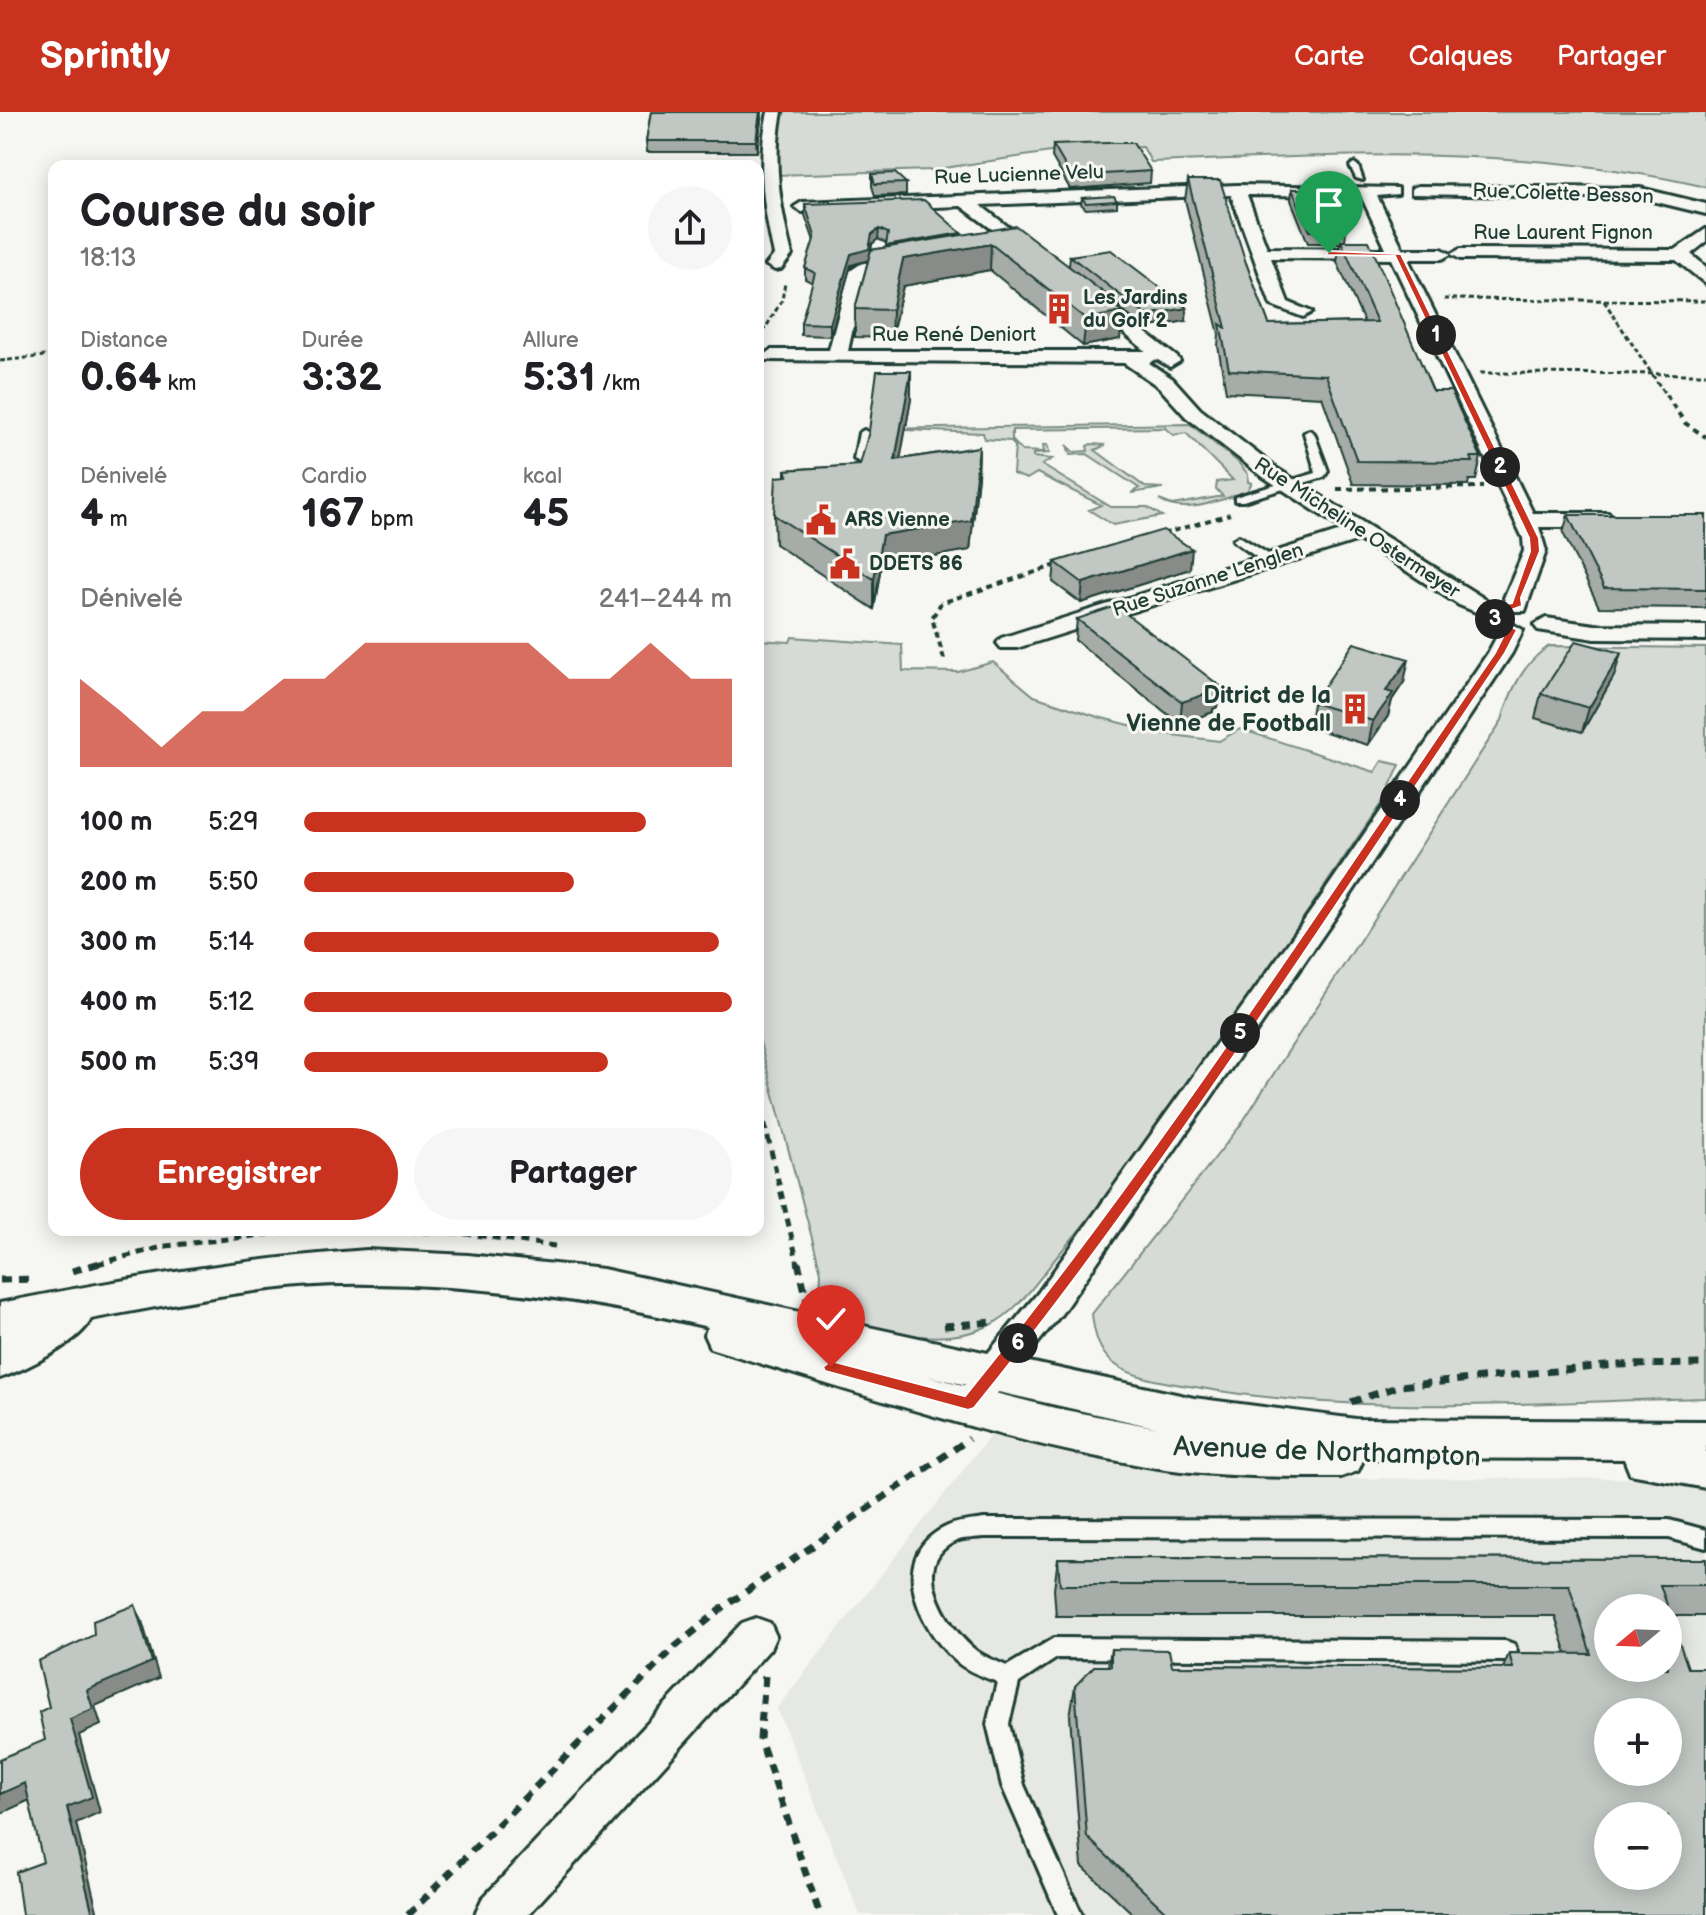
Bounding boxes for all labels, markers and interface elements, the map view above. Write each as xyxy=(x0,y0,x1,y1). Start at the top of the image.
text: Sprintly xyxy=(40,34,170,79)
text: Carte xyxy=(1294,40,1364,73)
text: Calques xyxy=(1408,40,1513,73)
text: Partager xyxy=(1557,40,1666,73)
street label: Rue Lucienne Velu xyxy=(934,160,1104,190)
pin xyxy=(1295,171,1363,253)
street label: Rue Colette Besson xyxy=(1472,179,1654,209)
icon: arrive xyxy=(1307,183,1351,227)
text: Course du soir xyxy=(80,186,375,239)
button: share xyxy=(648,186,732,270)
street label: Rue Laurent Fignon xyxy=(1473,221,1653,245)
text: 18:13 xyxy=(80,243,137,274)
place label: Les Jardins du Golf 2 xyxy=(1083,286,1188,333)
building icon: Les Jardins du Golf 2 xyxy=(1042,292,1076,326)
pin: 1 xyxy=(1416,315,1456,355)
text: 1 xyxy=(1431,321,1441,348)
street label: Rue René Deniort xyxy=(872,323,1036,347)
text: Distance xyxy=(80,327,168,354)
text: Durée xyxy=(301,327,363,354)
text: Allure xyxy=(523,327,579,354)
text: 0.64 xyxy=(80,354,162,402)
text: 3:32 xyxy=(301,354,382,402)
text: 5:31 xyxy=(523,354,596,402)
text: km xyxy=(162,370,196,397)
text: /km xyxy=(596,370,640,397)
pin: 2 xyxy=(1480,447,1520,487)
street label: Rue Micheline Ostermeyer xyxy=(1250,452,1465,604)
text: 2 xyxy=(1493,453,1507,480)
text: Dénivelé xyxy=(80,463,167,490)
text: Cardio xyxy=(301,463,367,490)
text: kcal xyxy=(523,463,562,490)
text: 4 xyxy=(80,490,104,538)
text: 167 xyxy=(301,490,365,538)
text: 45 xyxy=(523,490,569,538)
public building icon: ARS Vienne xyxy=(804,503,838,537)
text: m xyxy=(104,506,128,533)
text: bpm xyxy=(365,506,414,533)
place label: ARS Vienne xyxy=(844,508,950,532)
street label: Rue Suzanne Lenglen xyxy=(1110,538,1306,622)
public building icon: DDETS 86 xyxy=(828,547,862,581)
place label: DDETS 86 xyxy=(869,552,963,576)
text: Dénivelé xyxy=(80,584,183,615)
text: 241–244 m xyxy=(599,584,732,615)
pin: 3 xyxy=(1475,599,1515,639)
text: 3 xyxy=(1489,605,1501,632)
place label: Ditrict de la Vienne de Football xyxy=(1126,681,1331,738)
building icon: Ditrict de la Vienne de Football xyxy=(1338,692,1372,726)
pin: 4 xyxy=(1380,780,1420,820)
text: 4 xyxy=(1394,786,1406,813)
text: 100 m xyxy=(80,807,153,838)
text: 5:29 xyxy=(208,807,259,838)
text: 200 m xyxy=(80,867,157,898)
text: 5:50 xyxy=(208,867,258,898)
text: 300 m xyxy=(80,927,157,958)
text: 5:14 xyxy=(208,927,254,958)
text: 400 m xyxy=(80,987,157,1018)
text: 5:12 xyxy=(208,987,254,1018)
pin: 5 xyxy=(1220,1013,1260,1053)
text: 5 xyxy=(1234,1019,1246,1046)
text: 500 m xyxy=(80,1047,157,1078)
text: 5:39 xyxy=(208,1047,259,1078)
button: Enregistrer xyxy=(80,1128,398,1220)
button: Partager xyxy=(414,1128,732,1220)
pin xyxy=(797,1285,865,1367)
icon: check xyxy=(809,1297,853,1341)
pin: 6 xyxy=(998,1323,1038,1363)
text: 6 xyxy=(1011,1329,1025,1356)
street label: Avenue de Northampton xyxy=(1173,1430,1481,1474)
north arrow xyxy=(1594,1594,1682,1682)
map controls xyxy=(1594,1594,1682,1890)
button: + xyxy=(1594,1698,1682,1786)
button: − xyxy=(1594,1802,1682,1890)

